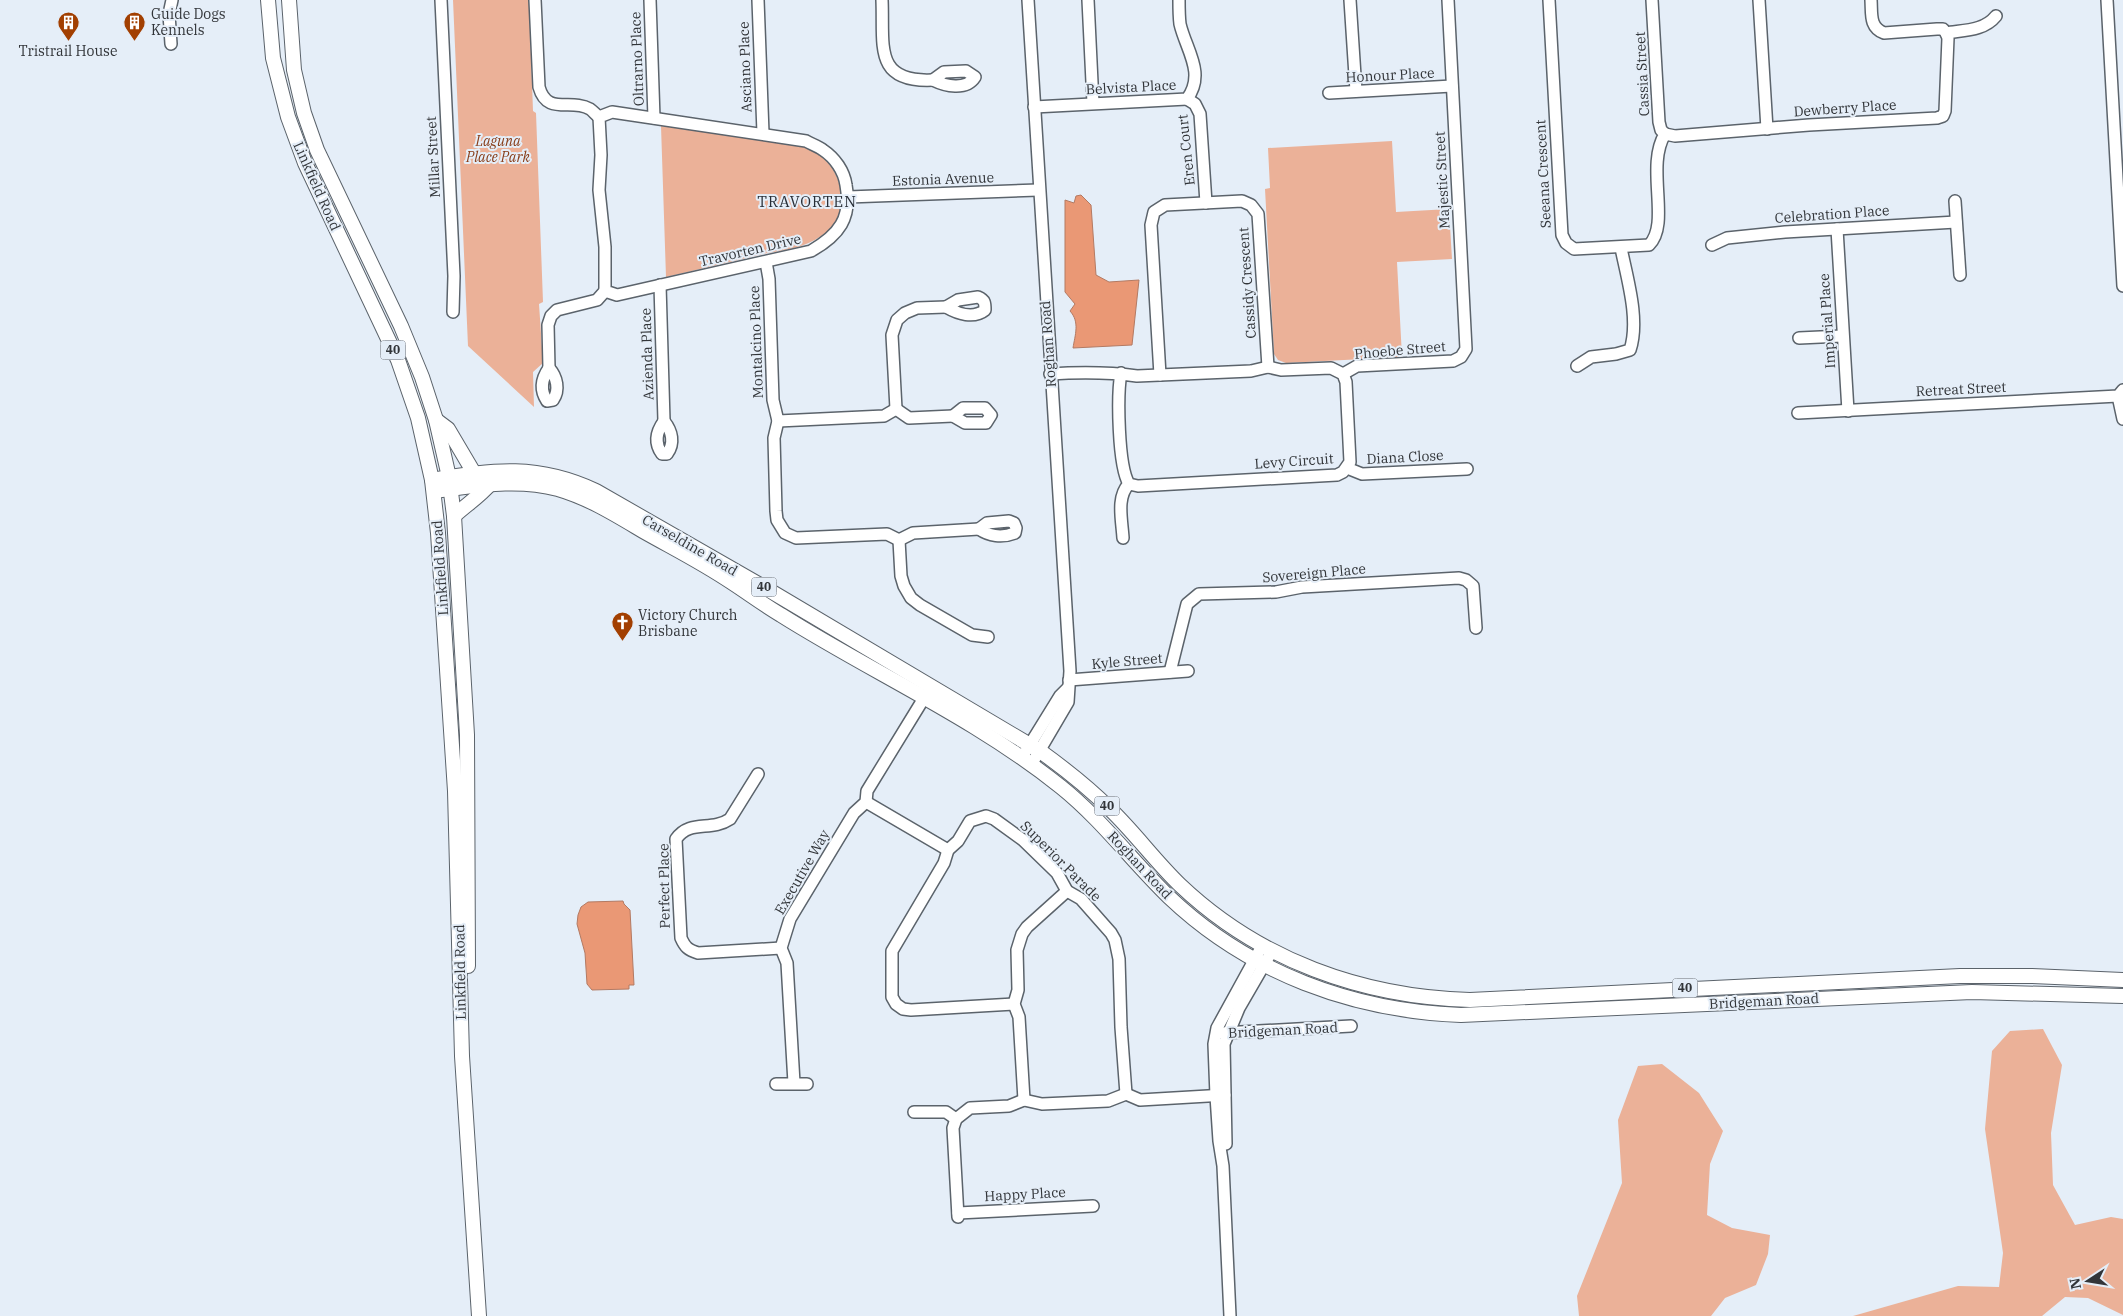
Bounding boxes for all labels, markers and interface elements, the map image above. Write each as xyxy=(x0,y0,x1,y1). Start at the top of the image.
place label: Guide Dogs Kennels xyxy=(151,5,226,39)
building icon: Guide Dogs Kennels xyxy=(123,10,147,41)
building icon: Tristrail House xyxy=(56,11,80,42)
street label: Oltrarno Place xyxy=(626,11,648,107)
street label: Asciano Place xyxy=(734,21,756,113)
street label: Cassia Street xyxy=(1631,31,1653,117)
place label: Tristrail House xyxy=(19,42,117,60)
street label: Honour Place xyxy=(1345,64,1435,86)
street label: Belvista Place xyxy=(1085,76,1177,98)
street label: Dewberry Place xyxy=(1793,95,1897,121)
street label: Eren Court xyxy=(1173,113,1199,187)
street label: Millar Street xyxy=(422,116,444,198)
street label: Seeana Crescent xyxy=(1531,119,1555,229)
street label: Majestic Street xyxy=(1430,131,1454,229)
park label: Laguna Place Park xyxy=(465,132,531,166)
street label: Linkfield Road xyxy=(289,139,345,234)
street label: Estonia Avenue xyxy=(892,168,994,190)
district label: TRAVORTEN xyxy=(757,192,857,211)
street label: Celebration Place xyxy=(1774,201,1890,227)
street label: Cassidy Crescent xyxy=(1234,227,1260,339)
street label: Travorten Drive xyxy=(697,230,803,270)
street label: Imperial Place xyxy=(1815,273,1839,369)
street label: Montalcino Place xyxy=(745,285,767,399)
street label: Roghan Road xyxy=(1036,300,1060,388)
street label: Azienda Place xyxy=(636,308,658,400)
street label: Phoebe Street xyxy=(1354,337,1446,363)
road number: 40 xyxy=(380,340,406,360)
street label: Retreat Street xyxy=(1915,378,2007,400)
street label: Diana Close xyxy=(1366,446,1444,468)
street label: Levy Circuit xyxy=(1254,449,1334,473)
street label: Carseldine Road xyxy=(639,510,741,580)
street label: Linkfield Road xyxy=(428,519,452,616)
street label: Sovereign Place xyxy=(1261,560,1367,586)
road number: 40 xyxy=(752,578,776,596)
place label: Victory Church Brisbane xyxy=(638,606,738,640)
church icon: Victory Church Brisbane xyxy=(610,611,634,642)
street label: Kyle Street xyxy=(1091,649,1163,673)
road number: 40 xyxy=(1094,796,1120,816)
street label: Superior Parade xyxy=(1017,817,1105,905)
street label: Executive Way xyxy=(770,826,834,918)
street label: Roghan Road xyxy=(1104,827,1176,903)
street label: Perfect Place xyxy=(654,843,674,929)
street label: Linkfield Road xyxy=(450,924,470,1020)
road number: 40 xyxy=(1672,978,1698,998)
street label: Bridgeman Road xyxy=(1709,989,1820,1013)
street label: Bridgeman Road xyxy=(1228,1018,1339,1042)
street label: Happy Place xyxy=(984,1183,1066,1205)
north arrow xyxy=(2063,1256,2113,1306)
text: N xyxy=(2065,1276,2085,1291)

